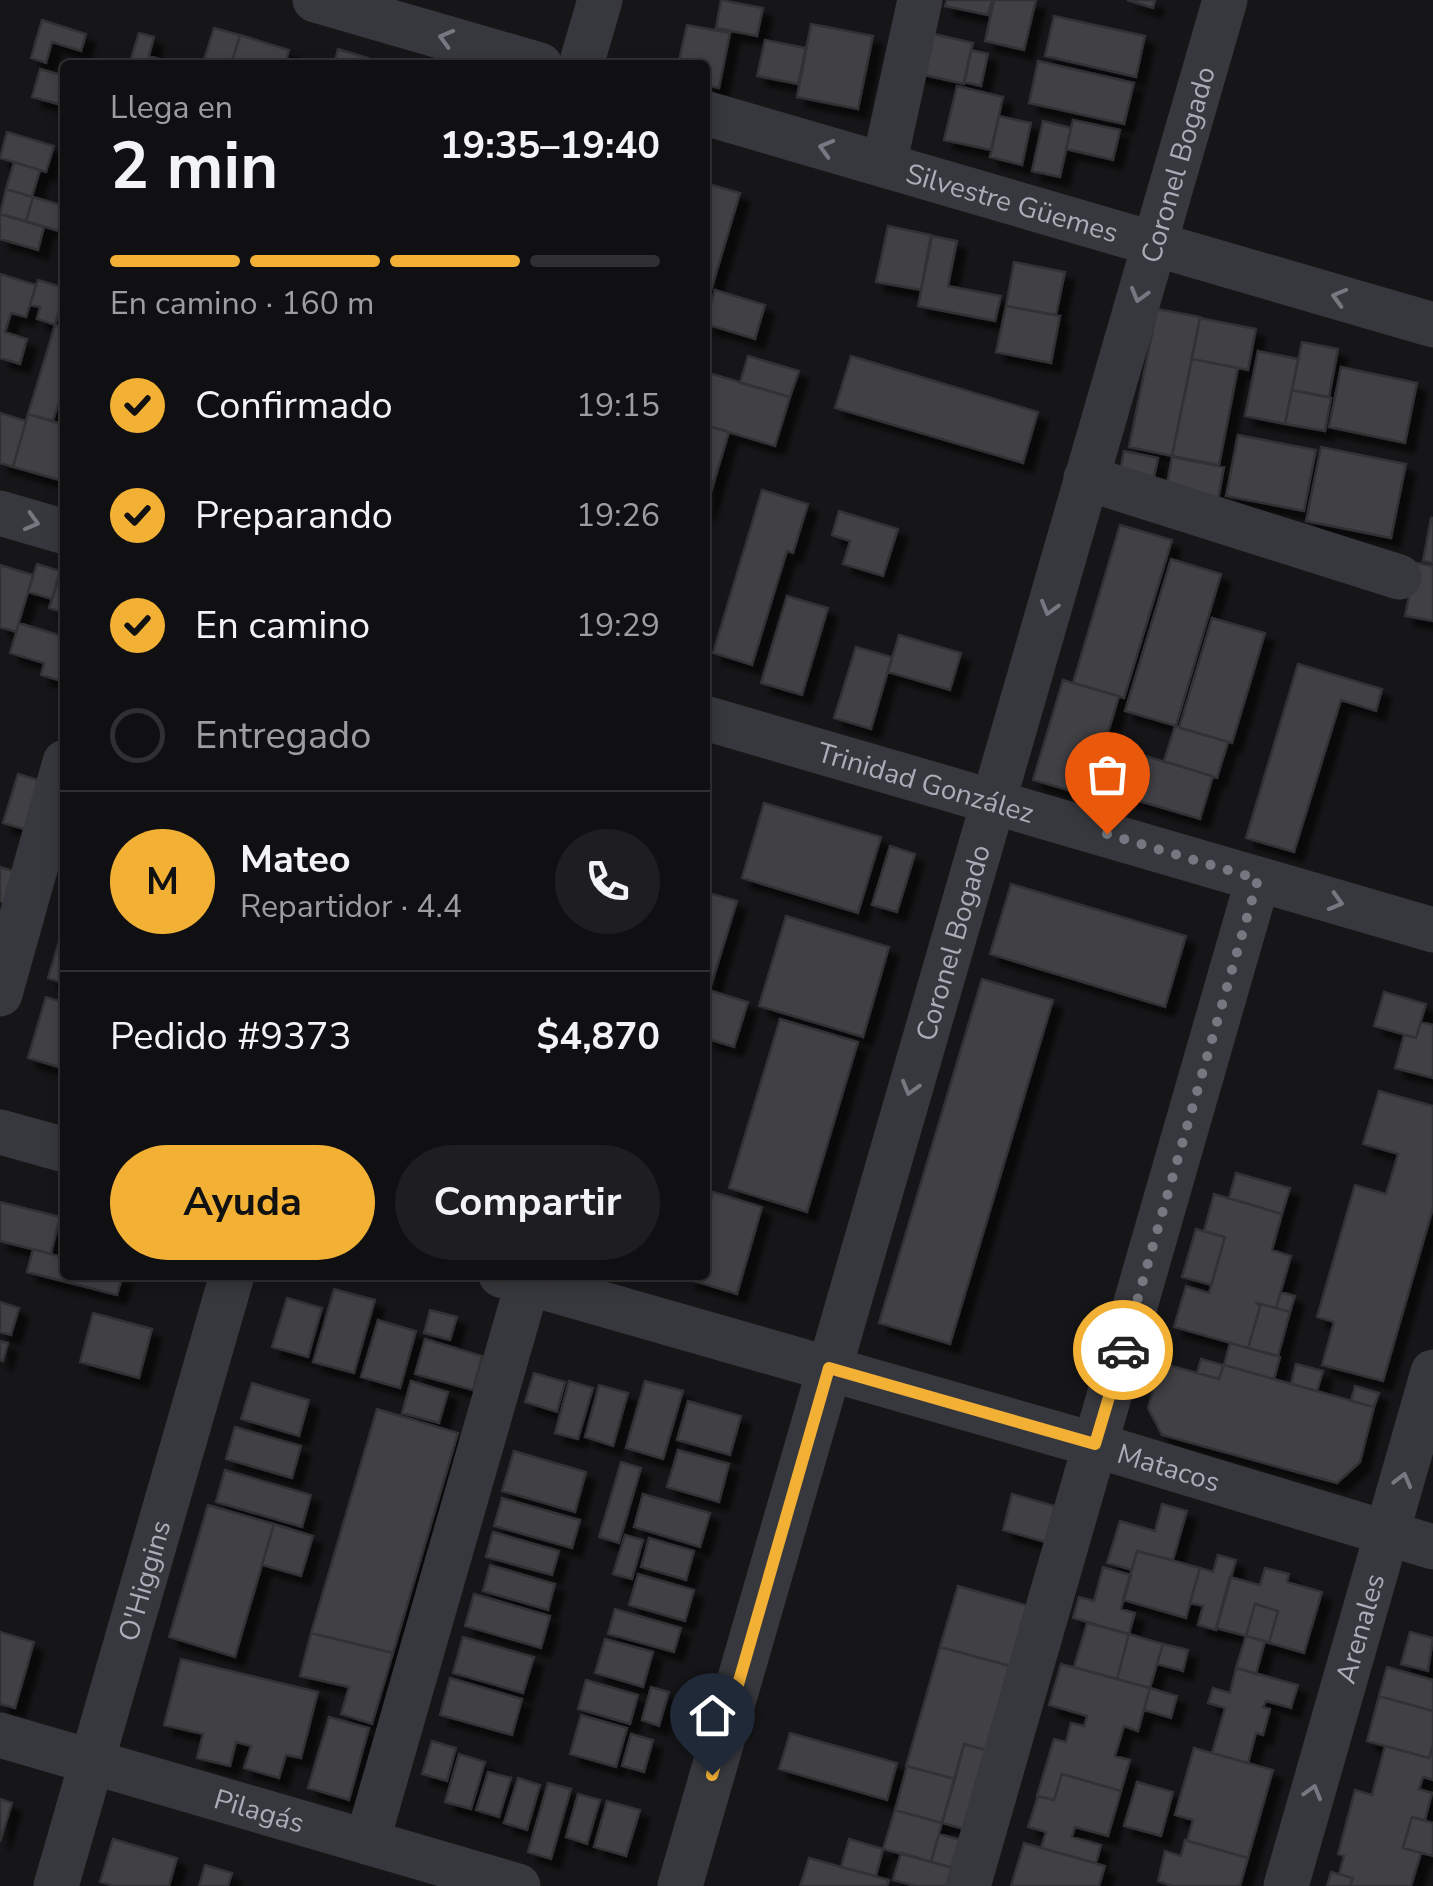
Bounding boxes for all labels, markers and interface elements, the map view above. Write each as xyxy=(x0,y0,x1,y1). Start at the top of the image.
one-way arrow xyxy=(438,29,455,50)
street label: Coronel Bogado xyxy=(1132,62,1225,267)
text: Llega en xyxy=(110,86,233,129)
text: 19:35–19:40 xyxy=(440,120,660,171)
text: 2 min xyxy=(110,122,278,211)
one-way arrow xyxy=(818,139,835,160)
street label: Silvestre Güemes xyxy=(901,155,1123,252)
text: En camino · 160 m xyxy=(110,282,374,325)
one-way arrow xyxy=(1130,286,1151,303)
one-way arrow xyxy=(1332,288,1349,309)
icon: check xyxy=(110,378,165,433)
text: Confirmado xyxy=(195,380,393,431)
text: 19:15 xyxy=(576,384,660,427)
icon: check xyxy=(110,488,165,543)
text: Preparando xyxy=(195,490,393,541)
text: 19:26 xyxy=(576,494,660,537)
one-way arrow xyxy=(23,510,40,531)
icon: check xyxy=(110,598,165,653)
one-way arrow xyxy=(1040,598,1061,615)
text: En camino xyxy=(195,600,370,651)
text: 19:29 xyxy=(576,604,660,647)
text: Entregado xyxy=(195,710,371,761)
pin xyxy=(1065,732,1150,835)
street label: Trinidad González xyxy=(813,734,1038,833)
icon: bag xyxy=(1080,747,1135,802)
button: phone xyxy=(555,829,660,934)
text: Mateo xyxy=(240,834,351,885)
street label: Coronel Bogado xyxy=(907,840,1000,1046)
text: M xyxy=(146,856,179,907)
text: Repartidor · 4.4 xyxy=(240,885,462,928)
one-way arrow xyxy=(1327,890,1344,911)
text: Pedido #9373 xyxy=(110,1011,351,1062)
text: $4,870 xyxy=(537,1011,660,1062)
one-way arrow xyxy=(901,1079,922,1096)
button: Ayuda xyxy=(110,1145,375,1260)
button: Compartir xyxy=(395,1145,660,1260)
courier xyxy=(1073,1300,1173,1400)
icon: car xyxy=(1096,1323,1151,1378)
street label: Matacos xyxy=(1113,1435,1224,1502)
one-way arrow xyxy=(1391,1472,1412,1489)
street label: O'Higgins xyxy=(110,1516,180,1646)
street label: Arenales xyxy=(1327,1569,1394,1688)
pin xyxy=(670,1673,755,1776)
icon: home xyxy=(685,1688,740,1743)
street label: Pilagás xyxy=(209,1780,308,1843)
one-way arrow xyxy=(1301,1785,1322,1802)

